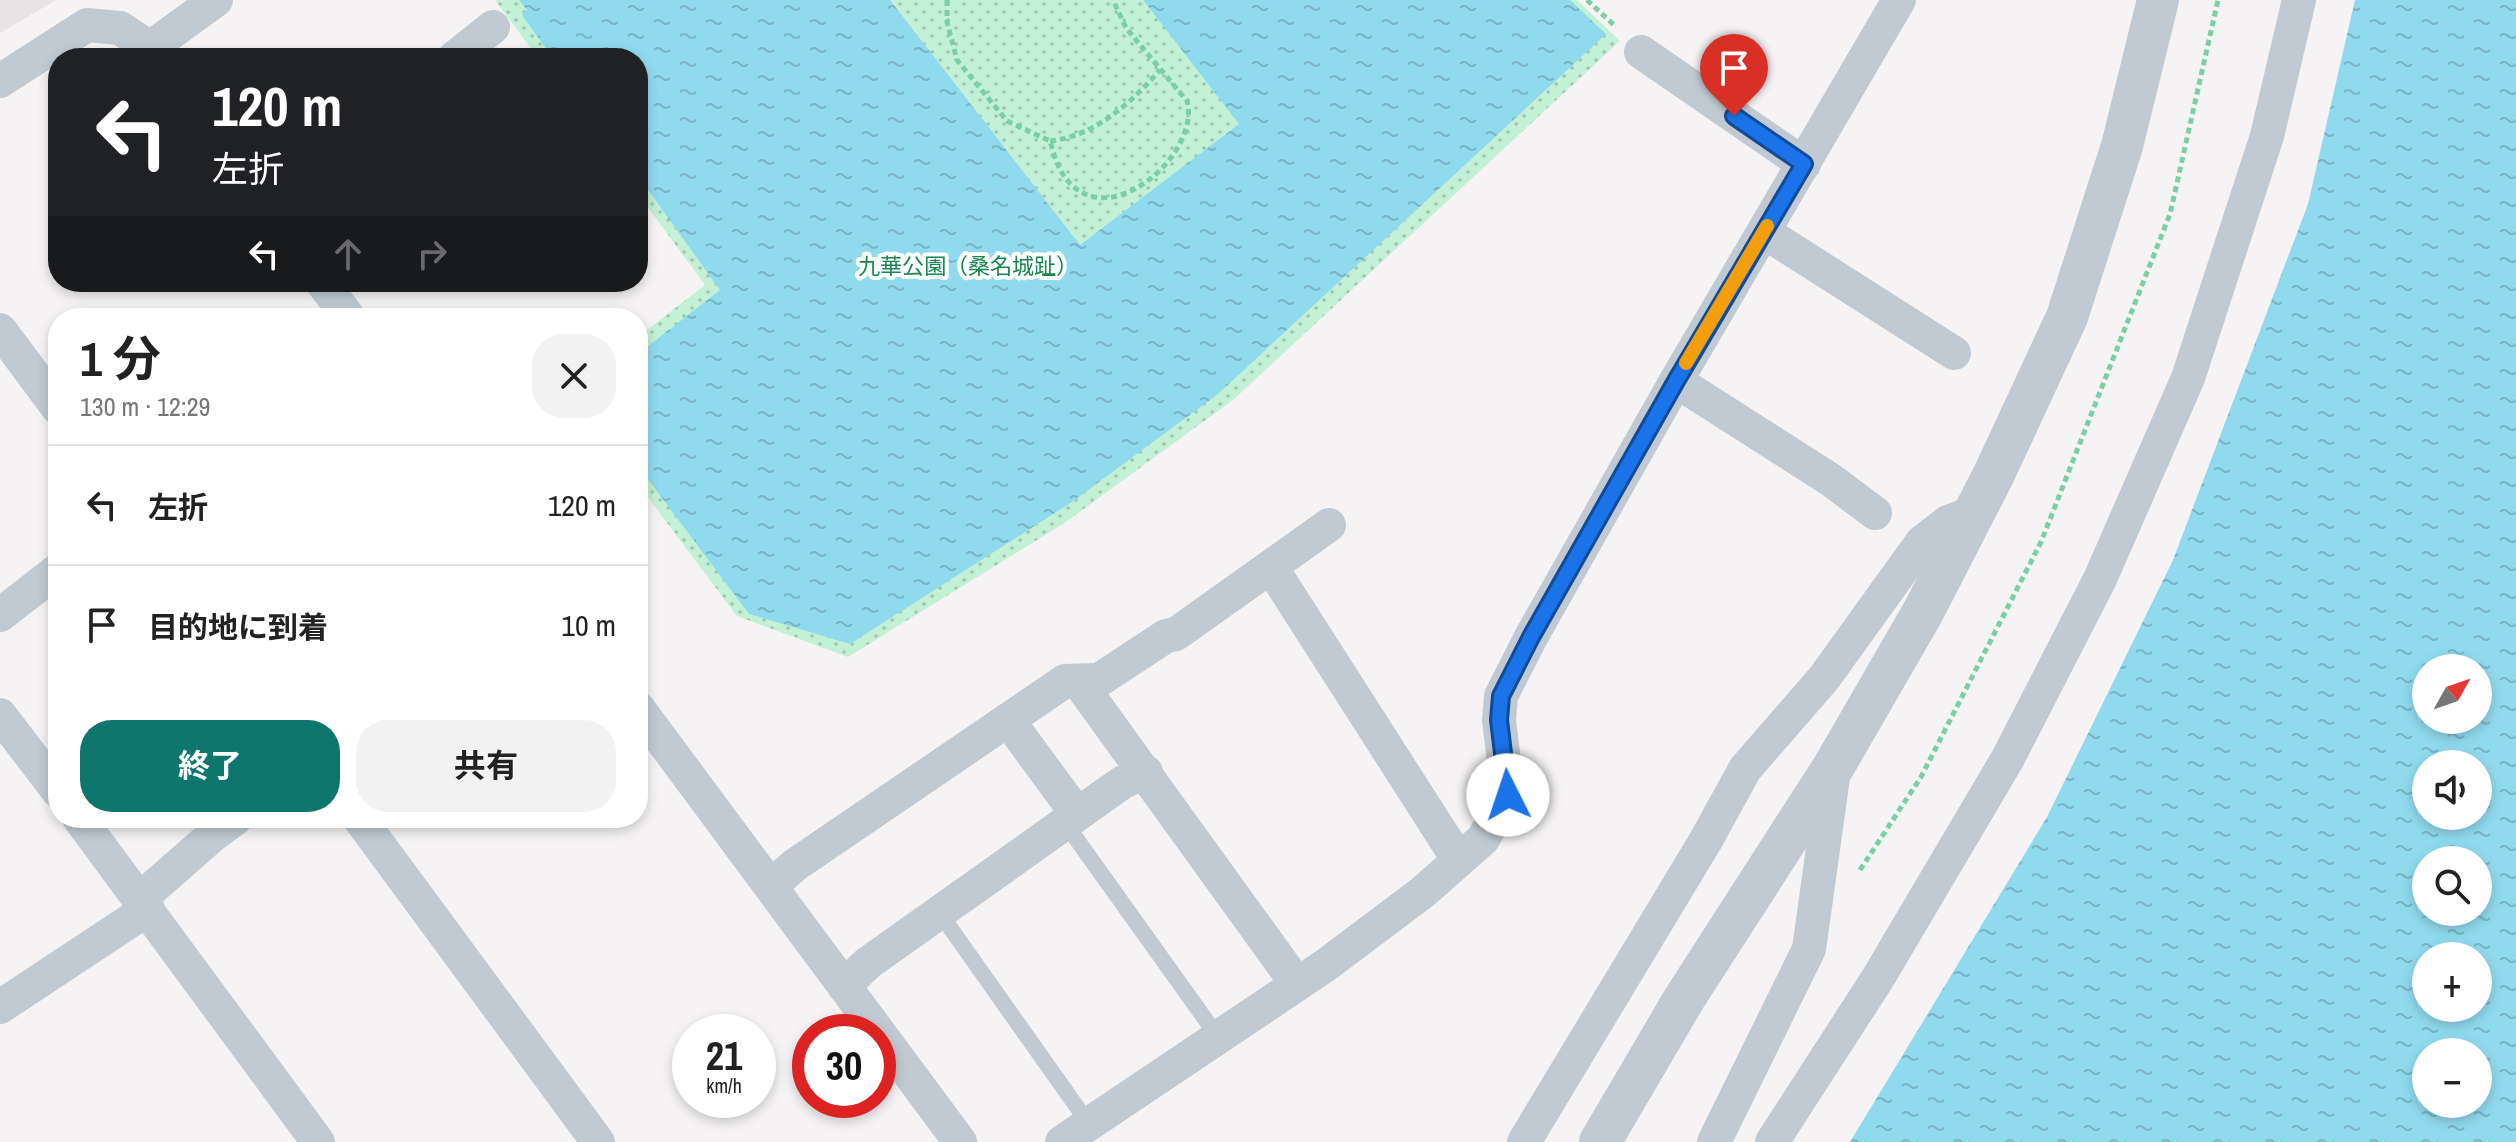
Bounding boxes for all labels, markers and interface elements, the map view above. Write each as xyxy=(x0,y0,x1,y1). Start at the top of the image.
pin xyxy=(1700,34,1768,116)
icon: arrive xyxy=(1712,46,1756,90)
text: 120 m xyxy=(212,68,342,143)
icon: left xyxy=(80,80,184,184)
text: 左折 xyxy=(212,145,284,193)
icon: left xyxy=(242,232,286,276)
icon: ahead xyxy=(326,232,370,276)
icon: right xyxy=(410,232,454,276)
park label: 九華公園（桑名城趾） xyxy=(858,251,1078,281)
text: 1 分 xyxy=(80,326,161,391)
button: close xyxy=(532,334,616,418)
text: 130 m · 12:29 xyxy=(80,389,210,424)
icon: left xyxy=(80,483,124,527)
text: 120 m xyxy=(548,485,616,525)
text: 左折 xyxy=(148,487,208,527)
icon: arrive xyxy=(80,603,124,647)
text: 10 m xyxy=(561,605,616,645)
text: 目的地に到着 xyxy=(148,607,328,647)
north arrow xyxy=(2412,654,2492,734)
map controls xyxy=(2412,654,2492,1118)
button: 終了 xyxy=(80,720,340,812)
button: 共有 xyxy=(356,720,616,812)
button: sound xyxy=(2412,750,2492,830)
position arrow xyxy=(1466,753,1550,837)
button: search xyxy=(2412,846,2492,926)
button: + xyxy=(2412,942,2492,1022)
speed limit sign: 30 xyxy=(792,1014,896,1118)
text: 21 xyxy=(706,1029,742,1082)
button: − xyxy=(2412,1038,2492,1118)
text: km/h xyxy=(706,1072,742,1099)

